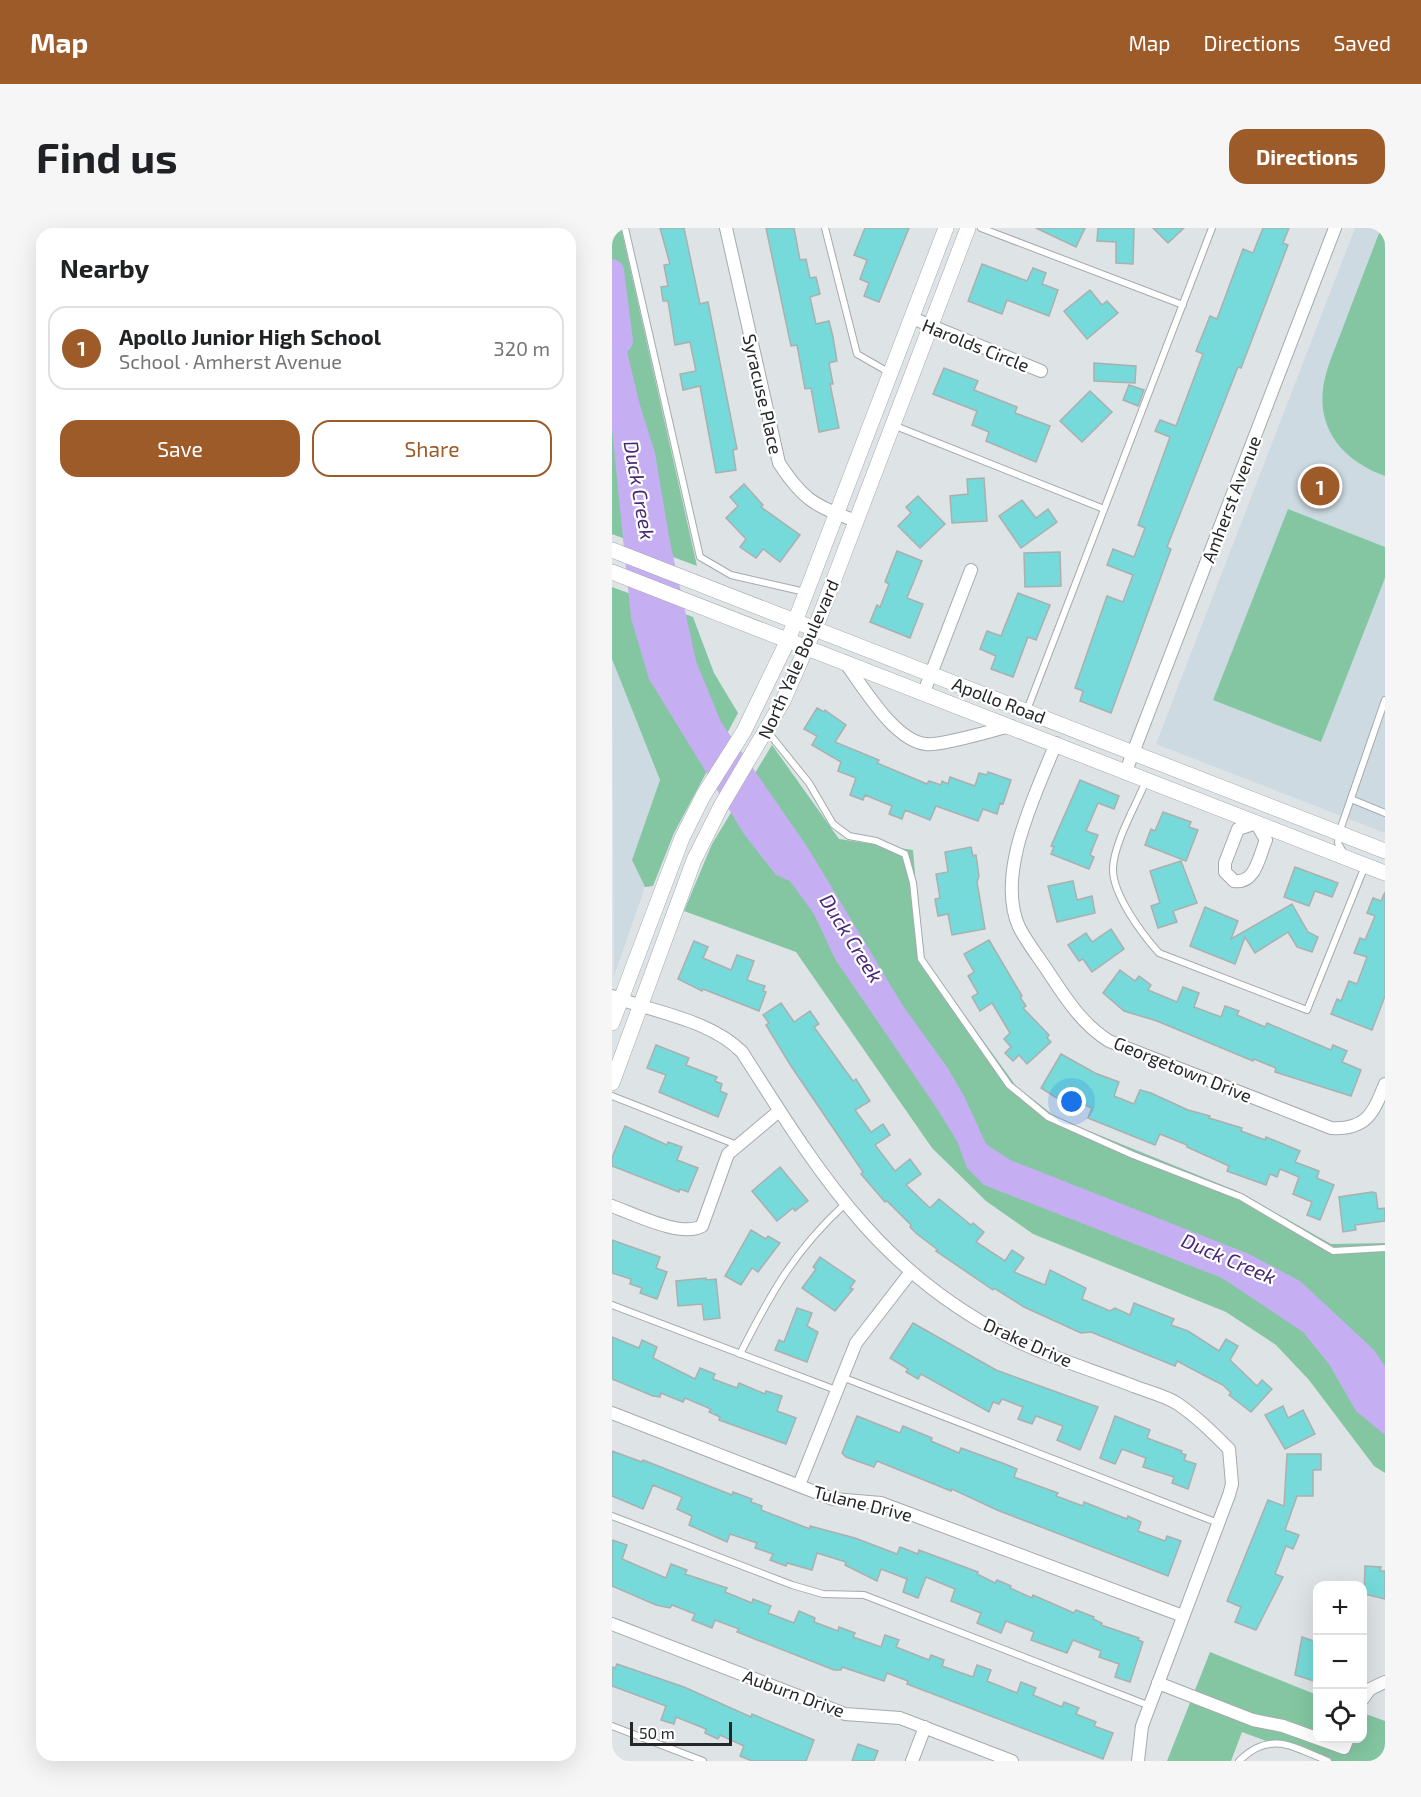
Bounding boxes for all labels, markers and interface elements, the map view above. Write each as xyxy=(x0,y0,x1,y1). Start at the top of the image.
text: Map xyxy=(30,25,88,59)
text: Map xyxy=(1128,30,1171,55)
text: Directions xyxy=(1204,30,1300,55)
text: Saved xyxy=(1333,30,1391,55)
button: Directions xyxy=(1229,129,1385,184)
text: Find us xyxy=(36,131,178,181)
text: Nearby xyxy=(60,252,149,283)
street label: Harolds Circle xyxy=(919,314,1033,376)
text: Apollo Junior High School xyxy=(119,323,381,349)
street label: Syracuse Place xyxy=(738,332,788,456)
text: 1 xyxy=(77,336,86,360)
text: 320 m xyxy=(494,336,550,360)
text: School · Amherst Avenue xyxy=(119,349,342,373)
button: Save xyxy=(60,420,300,477)
button: Share xyxy=(312,420,552,477)
street label: Amherst Avenue xyxy=(1197,432,1265,566)
water label: Duck Creek xyxy=(619,439,661,541)
pin: 1 xyxy=(1300,464,1340,508)
street label: North Yale Boulevard xyxy=(753,576,843,742)
street label: Apollo Road xyxy=(949,672,1049,728)
water label: Duck Creek xyxy=(815,889,889,987)
street label: Georgetown Drive xyxy=(1111,1031,1255,1107)
your location xyxy=(1057,1087,1086,1116)
water label: Duck Creek xyxy=(1178,1227,1280,1289)
street label: Drake Drive xyxy=(980,1313,1076,1371)
street label: Tulane Drive xyxy=(811,1480,915,1526)
map controls xyxy=(1313,1581,1367,1743)
button: + xyxy=(1313,1581,1367,1635)
button: − xyxy=(1313,1635,1367,1689)
street label: Auburn Drive xyxy=(740,1664,848,1722)
button: locate xyxy=(1313,1689,1367,1743)
scale bar xyxy=(630,1719,732,1746)
text: 50 m xyxy=(639,1723,675,1742)

